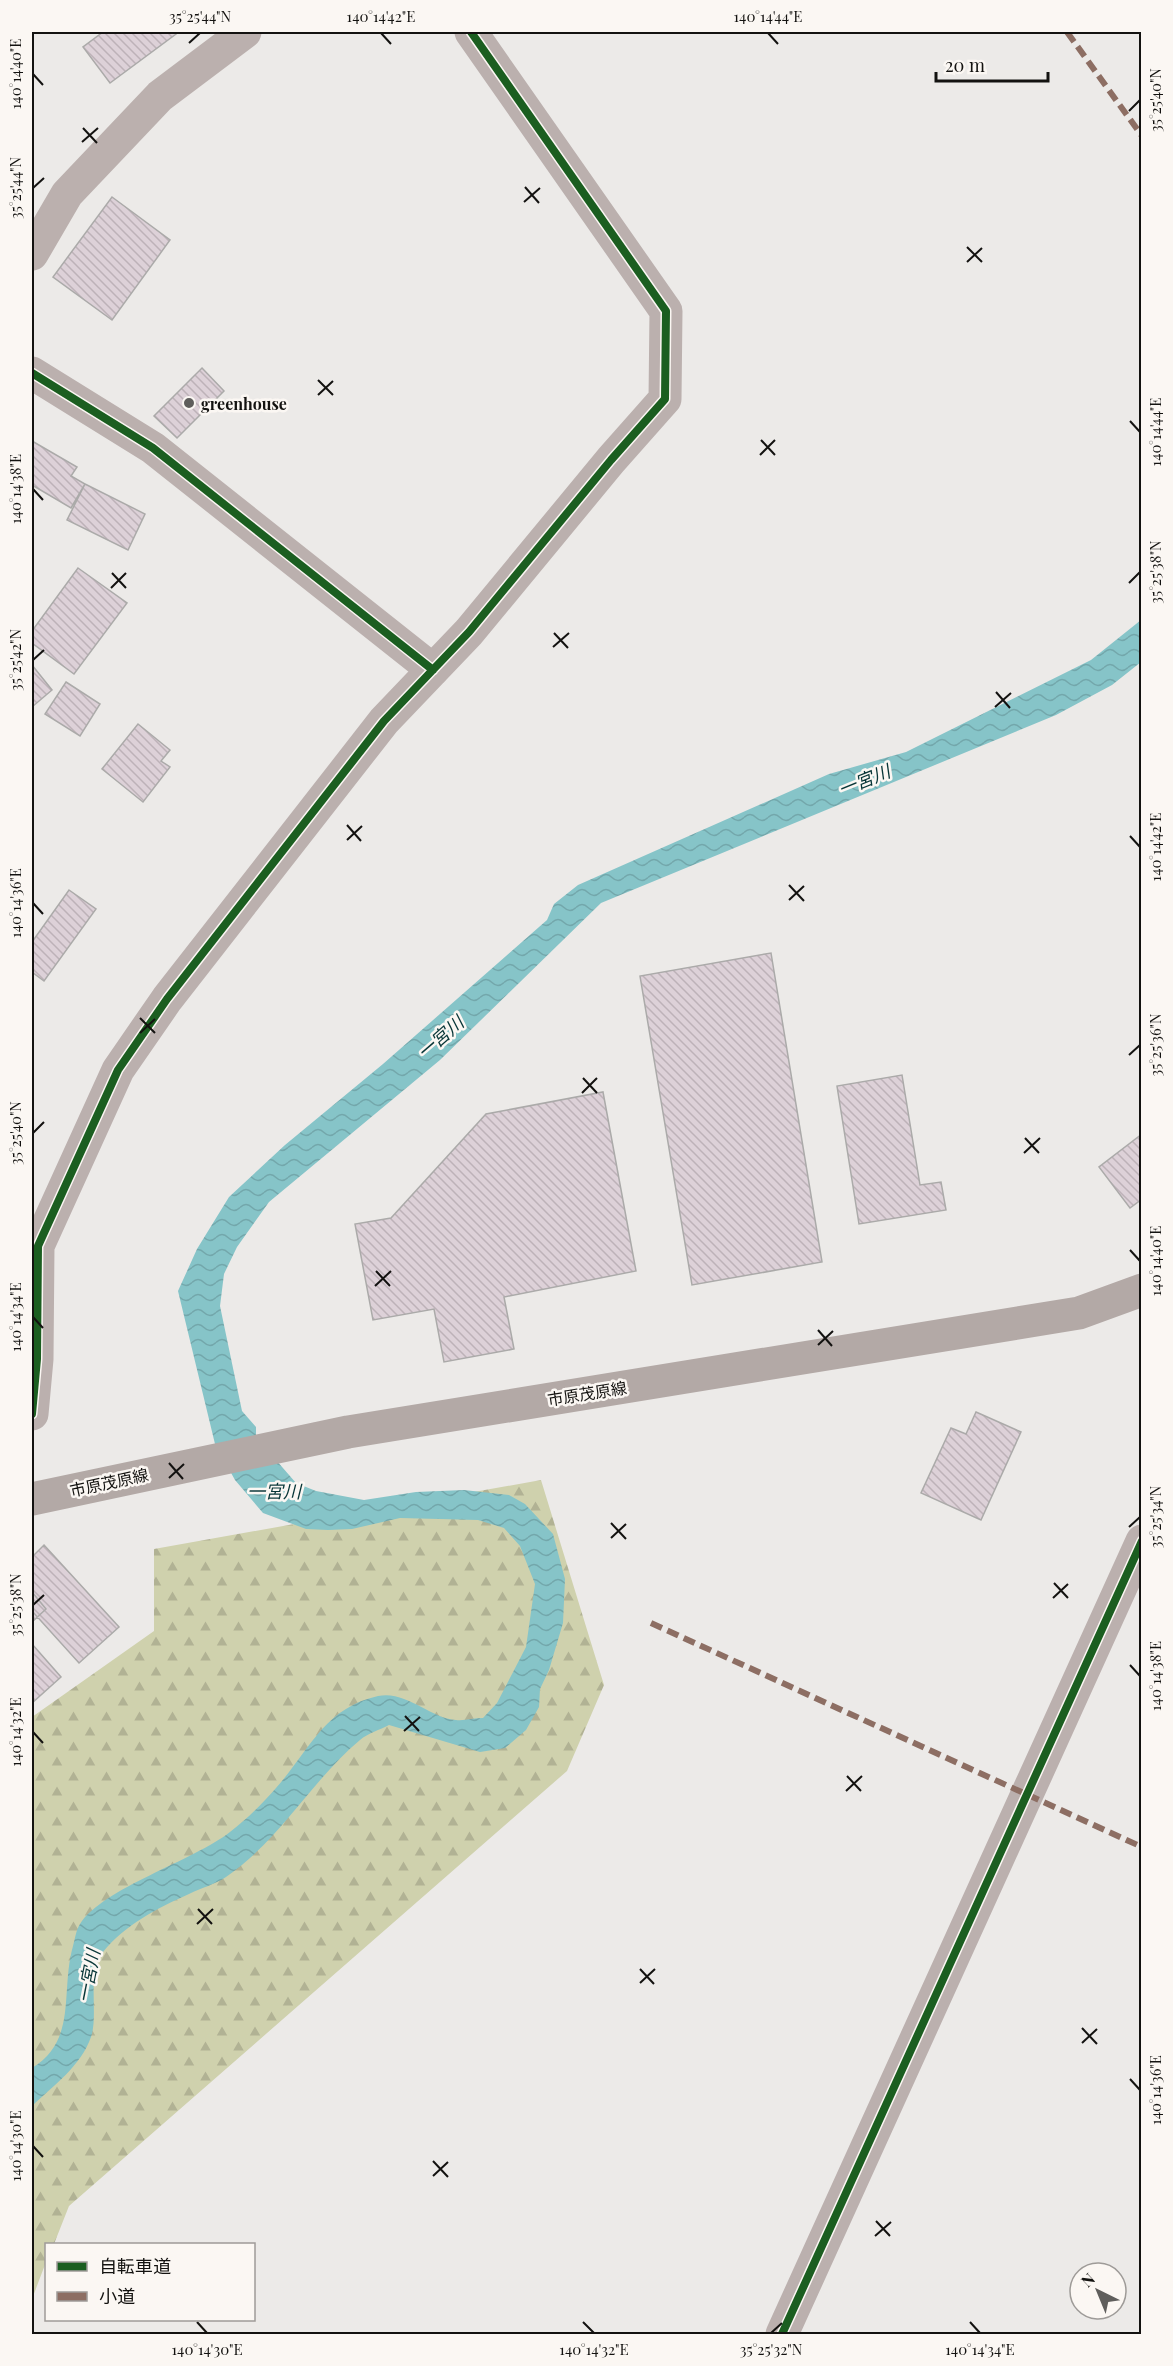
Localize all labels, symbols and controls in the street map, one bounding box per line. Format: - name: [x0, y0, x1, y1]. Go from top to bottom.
- text: 35°25'44"N: [169, 6, 231, 26]
- text: 140°14'42"E: [347, 6, 415, 26]
- text: 140°14'44"E: [734, 6, 802, 26]
- text: 140°14'40"E: [5, 39, 25, 109]
- scale bar: [936, 45, 1048, 83]
- text: 20 m: [945, 53, 985, 77]
- text: 35°25'40"N: [1145, 68, 1165, 132]
- text: 35°25'44"N: [5, 157, 25, 219]
- place label: greenhouse: [201, 393, 287, 414]
- marker: greenhouse: [182, 396, 196, 410]
- text: 140°14'44"E: [1145, 398, 1165, 466]
- text: 140°14'38"E: [5, 454, 25, 524]
- text: 35°25'38"N: [1145, 540, 1165, 604]
- text: 35°25'42"N: [5, 629, 25, 691]
- water label: 一宮川: [834, 758, 895, 801]
- text: 140°14'42"E: [1145, 813, 1165, 881]
- text: 140°14'36"E: [5, 868, 25, 938]
- water label: 一宮川: [412, 1009, 470, 1064]
- text: 35°25'36"N: [1145, 1013, 1165, 1077]
- text: 35°25'40"N: [5, 1101, 25, 1165]
- text: 140°14'40"E: [1145, 1226, 1165, 1296]
- text: 140°14'34"E: [5, 1282, 25, 1352]
- street label: 市原茂原線: [546, 1376, 628, 1410]
- street label: 市原茂原線: [68, 1463, 150, 1501]
- water label: 一宮川: [247, 1479, 303, 1503]
- text: 35°25'34"N: [1145, 1485, 1165, 1548]
- text: 35°25'38"N: [5, 1573, 25, 1637]
- text: 140°14'38"E: [1145, 1641, 1165, 1711]
- text: 140°14'32"E: [5, 1697, 25, 1767]
- water label: 一宮川: [71, 1945, 105, 2005]
- text: 140°14'36"E: [1145, 2055, 1165, 2125]
- text: 140°14'30"E: [5, 2110, 25, 2182]
- legend: [45, 2243, 255, 2321]
- text: 自転車道: [99, 2254, 171, 2278]
- north arrow: [1068, 2261, 1128, 2321]
- text: N: [1076, 2268, 1099, 2291]
- text: 小道: [99, 2284, 135, 2308]
- text: 140°14'30"E: [171, 2339, 243, 2359]
- text: 140°14'32"E: [559, 2339, 629, 2359]
- text: 35°25'32"N: [740, 2339, 803, 2359]
- text: 140°14'34"E: [945, 2339, 1015, 2359]

